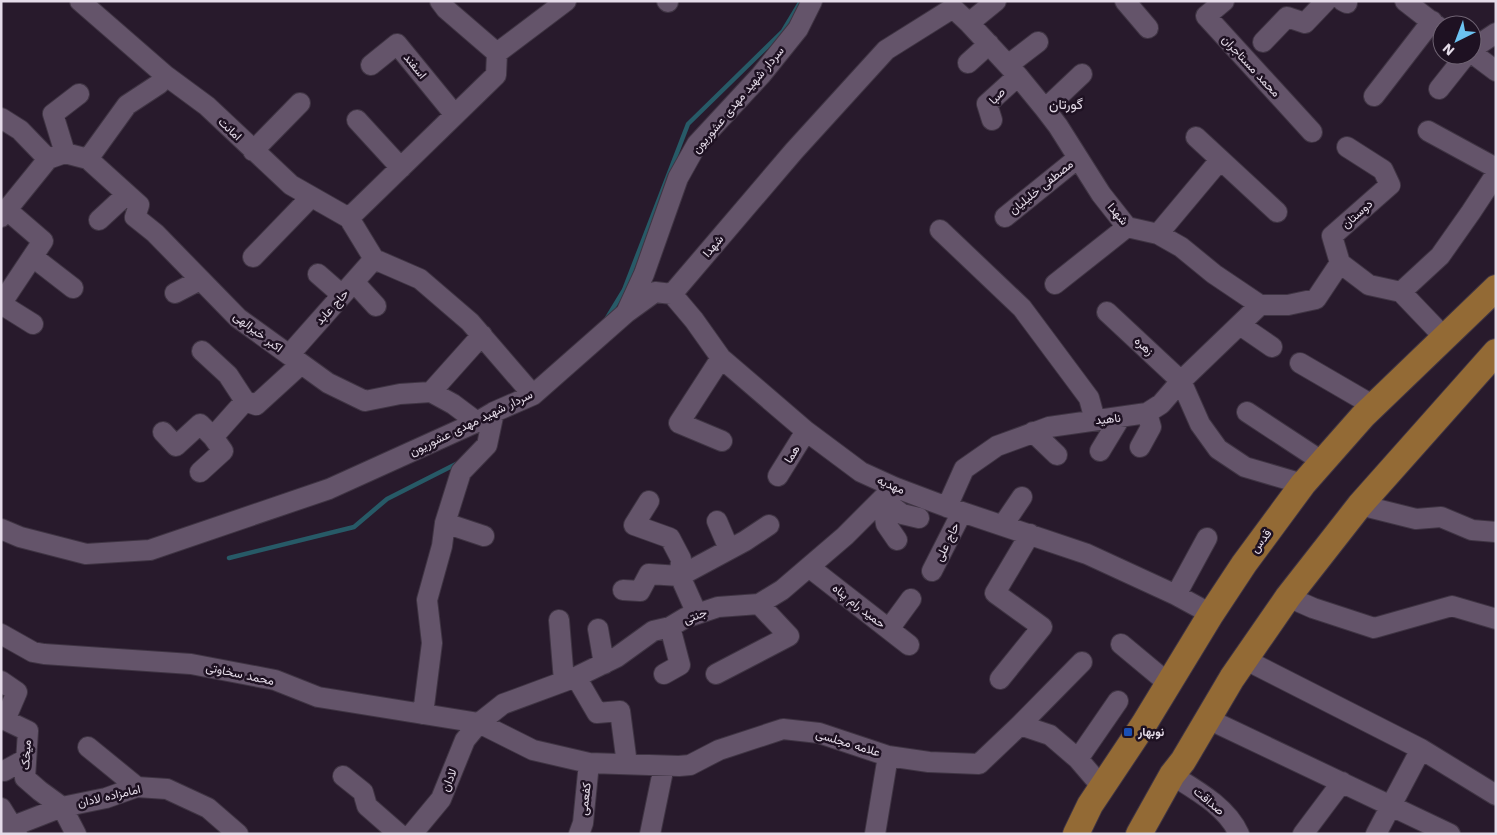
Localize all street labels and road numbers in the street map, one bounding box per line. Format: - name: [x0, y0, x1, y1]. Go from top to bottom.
- street label: محمد مستاجران: [1218, 32, 1283, 100]
- street label: سردار شهید مهدی عشوریون: [689, 44, 788, 157]
- street label: اسفند: [401, 50, 429, 82]
- street label: صبا: [986, 85, 1008, 107]
- street label: امانت: [215, 115, 245, 143]
- street label: مصطفی خلیلیان: [1006, 157, 1076, 218]
- street label: دوستان: [1339, 197, 1376, 232]
- street label: شهدا: [1104, 200, 1131, 229]
- street label: شهدا: [700, 232, 727, 261]
- street label: حاج عابد: [313, 286, 353, 329]
- street label: اکبر خیرالهی: [230, 309, 285, 356]
- street label: زهره: [1131, 334, 1156, 359]
- street label: سردار شهید مهدی عشوریون: [407, 387, 535, 460]
- street label: ناهید: [1095, 411, 1121, 427]
- street label: هما: [781, 443, 803, 465]
- street label: مهدیه: [875, 473, 907, 498]
- street label: حاج علی: [932, 520, 964, 564]
- street label: قدس: [1248, 526, 1275, 556]
- street label: حمید رام پناه: [829, 581, 888, 632]
- street label: جنتی: [681, 605, 709, 628]
- street label: محمد سخاوتی: [204, 660, 275, 689]
- street label: علامه مجلسی: [814, 727, 882, 760]
- street label: میخک: [18, 739, 34, 771]
- street label: لادان: [438, 766, 460, 794]
- street label: امامزاده لادان: [76, 782, 142, 811]
- street label: کفعمی: [576, 782, 595, 816]
- street label: صداقت: [1191, 784, 1227, 818]

